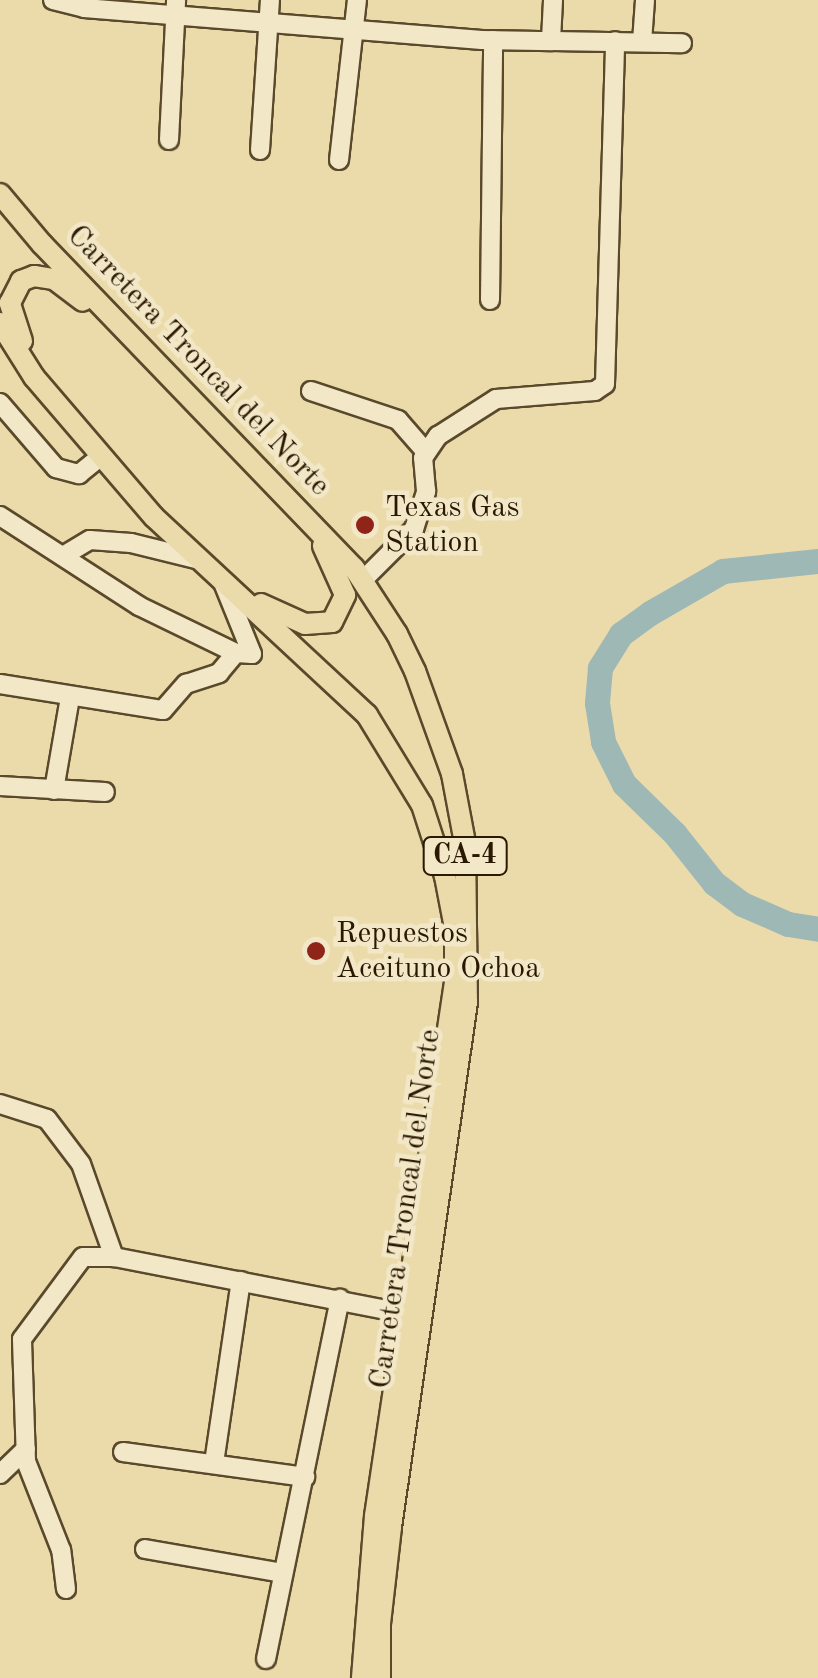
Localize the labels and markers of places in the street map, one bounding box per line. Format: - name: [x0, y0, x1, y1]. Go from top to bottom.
- place label: Texas Gas Station: [385, 490, 519, 560]
- marker: Texas Gas Station: [354, 514, 376, 536]
- place label: Repuestos Aceituno Ochoa: [336, 916, 540, 986]
- marker: Repuestos Aceituno Ochoa: [305, 940, 327, 962]

